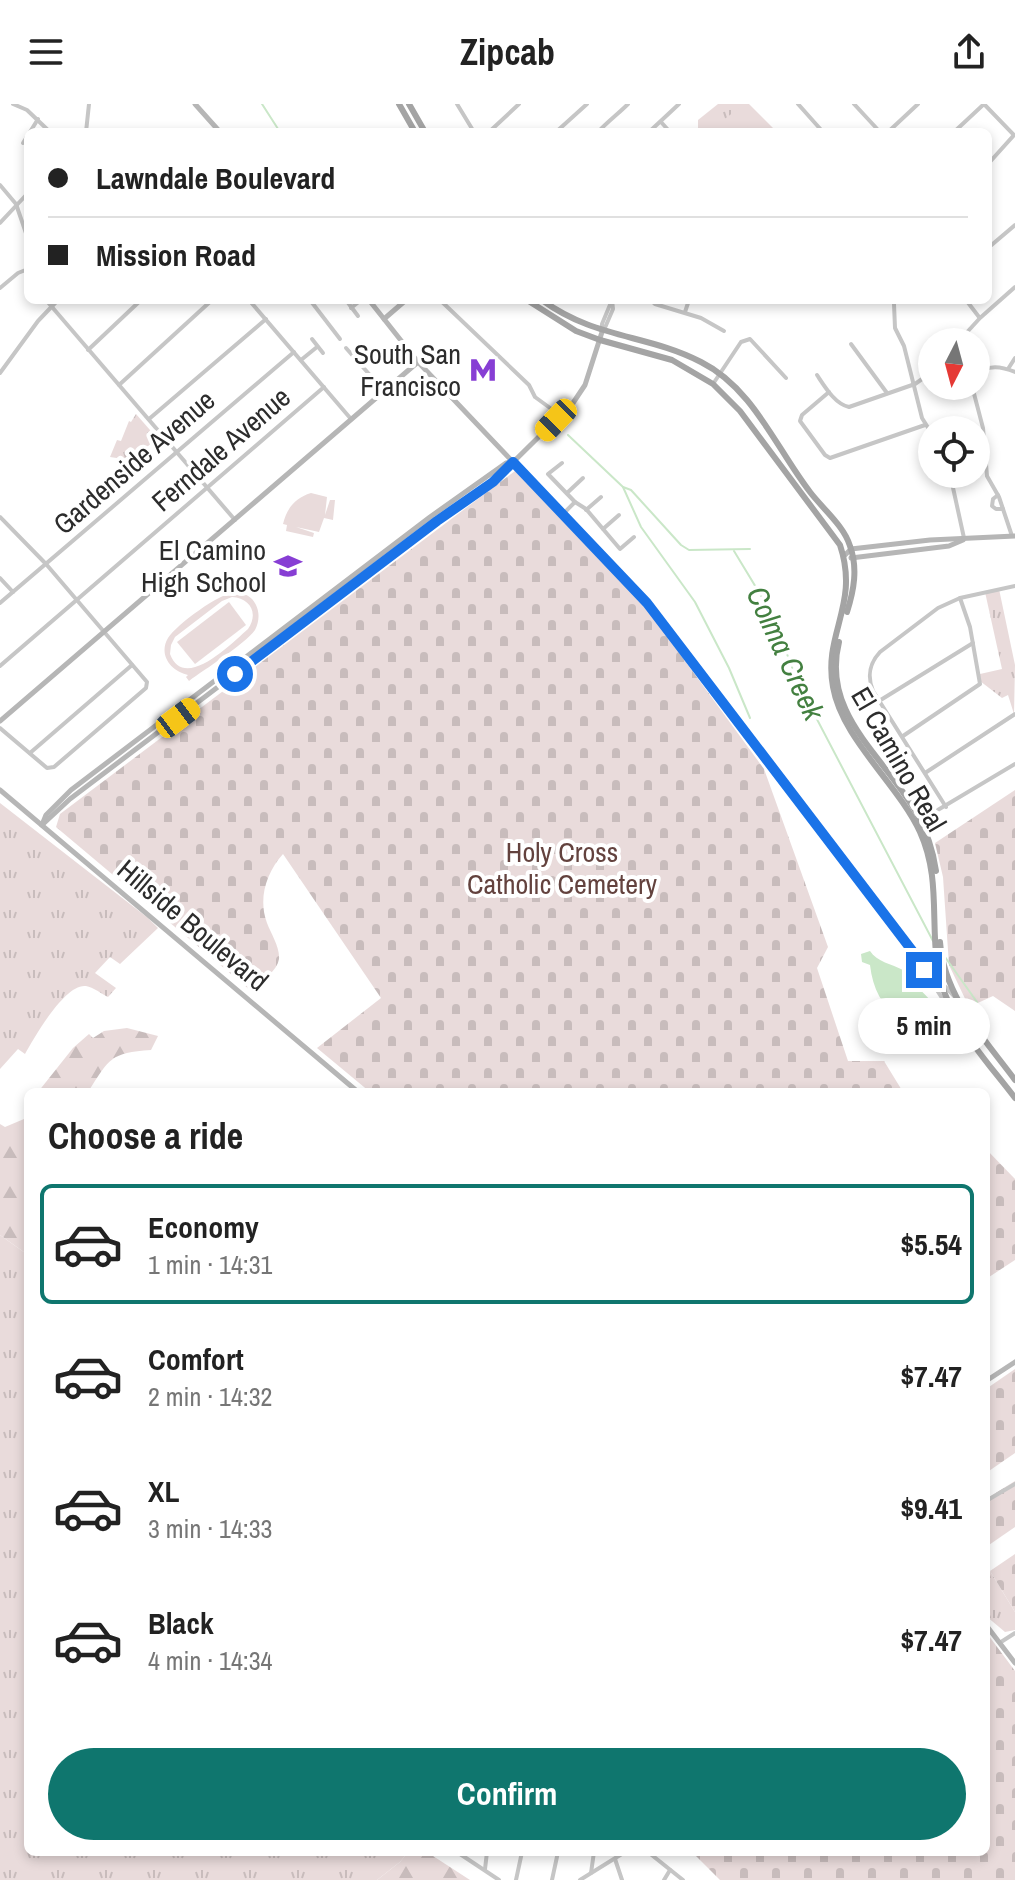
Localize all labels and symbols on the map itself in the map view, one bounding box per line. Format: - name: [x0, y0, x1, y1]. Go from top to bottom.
- north arrow: [918, 328, 990, 400]
- place label: South San Francisco: [354, 335, 461, 405]
- metro station icon: South San Francisco: [468, 355, 498, 385]
- street label: Ferndale Avenue: [144, 378, 298, 520]
- street label: Gardenside Avenue: [45, 381, 223, 543]
- car: [531, 394, 581, 446]
- place label: El Camino High School: [141, 531, 266, 601]
- school or university icon: El Camino High School: [273, 551, 303, 581]
- water label: Colma Creek: [738, 580, 835, 728]
- route start: [217, 656, 253, 692]
- street label: El Camino Real: [842, 680, 956, 838]
- car: [152, 694, 204, 742]
- park label: Holy Cross Catholic Cemetery: [467, 833, 658, 903]
- street label: Hillside Boulevard: [109, 851, 277, 999]
- route end: [906, 952, 942, 988]
- callout: 5 min: [858, 998, 990, 1054]

